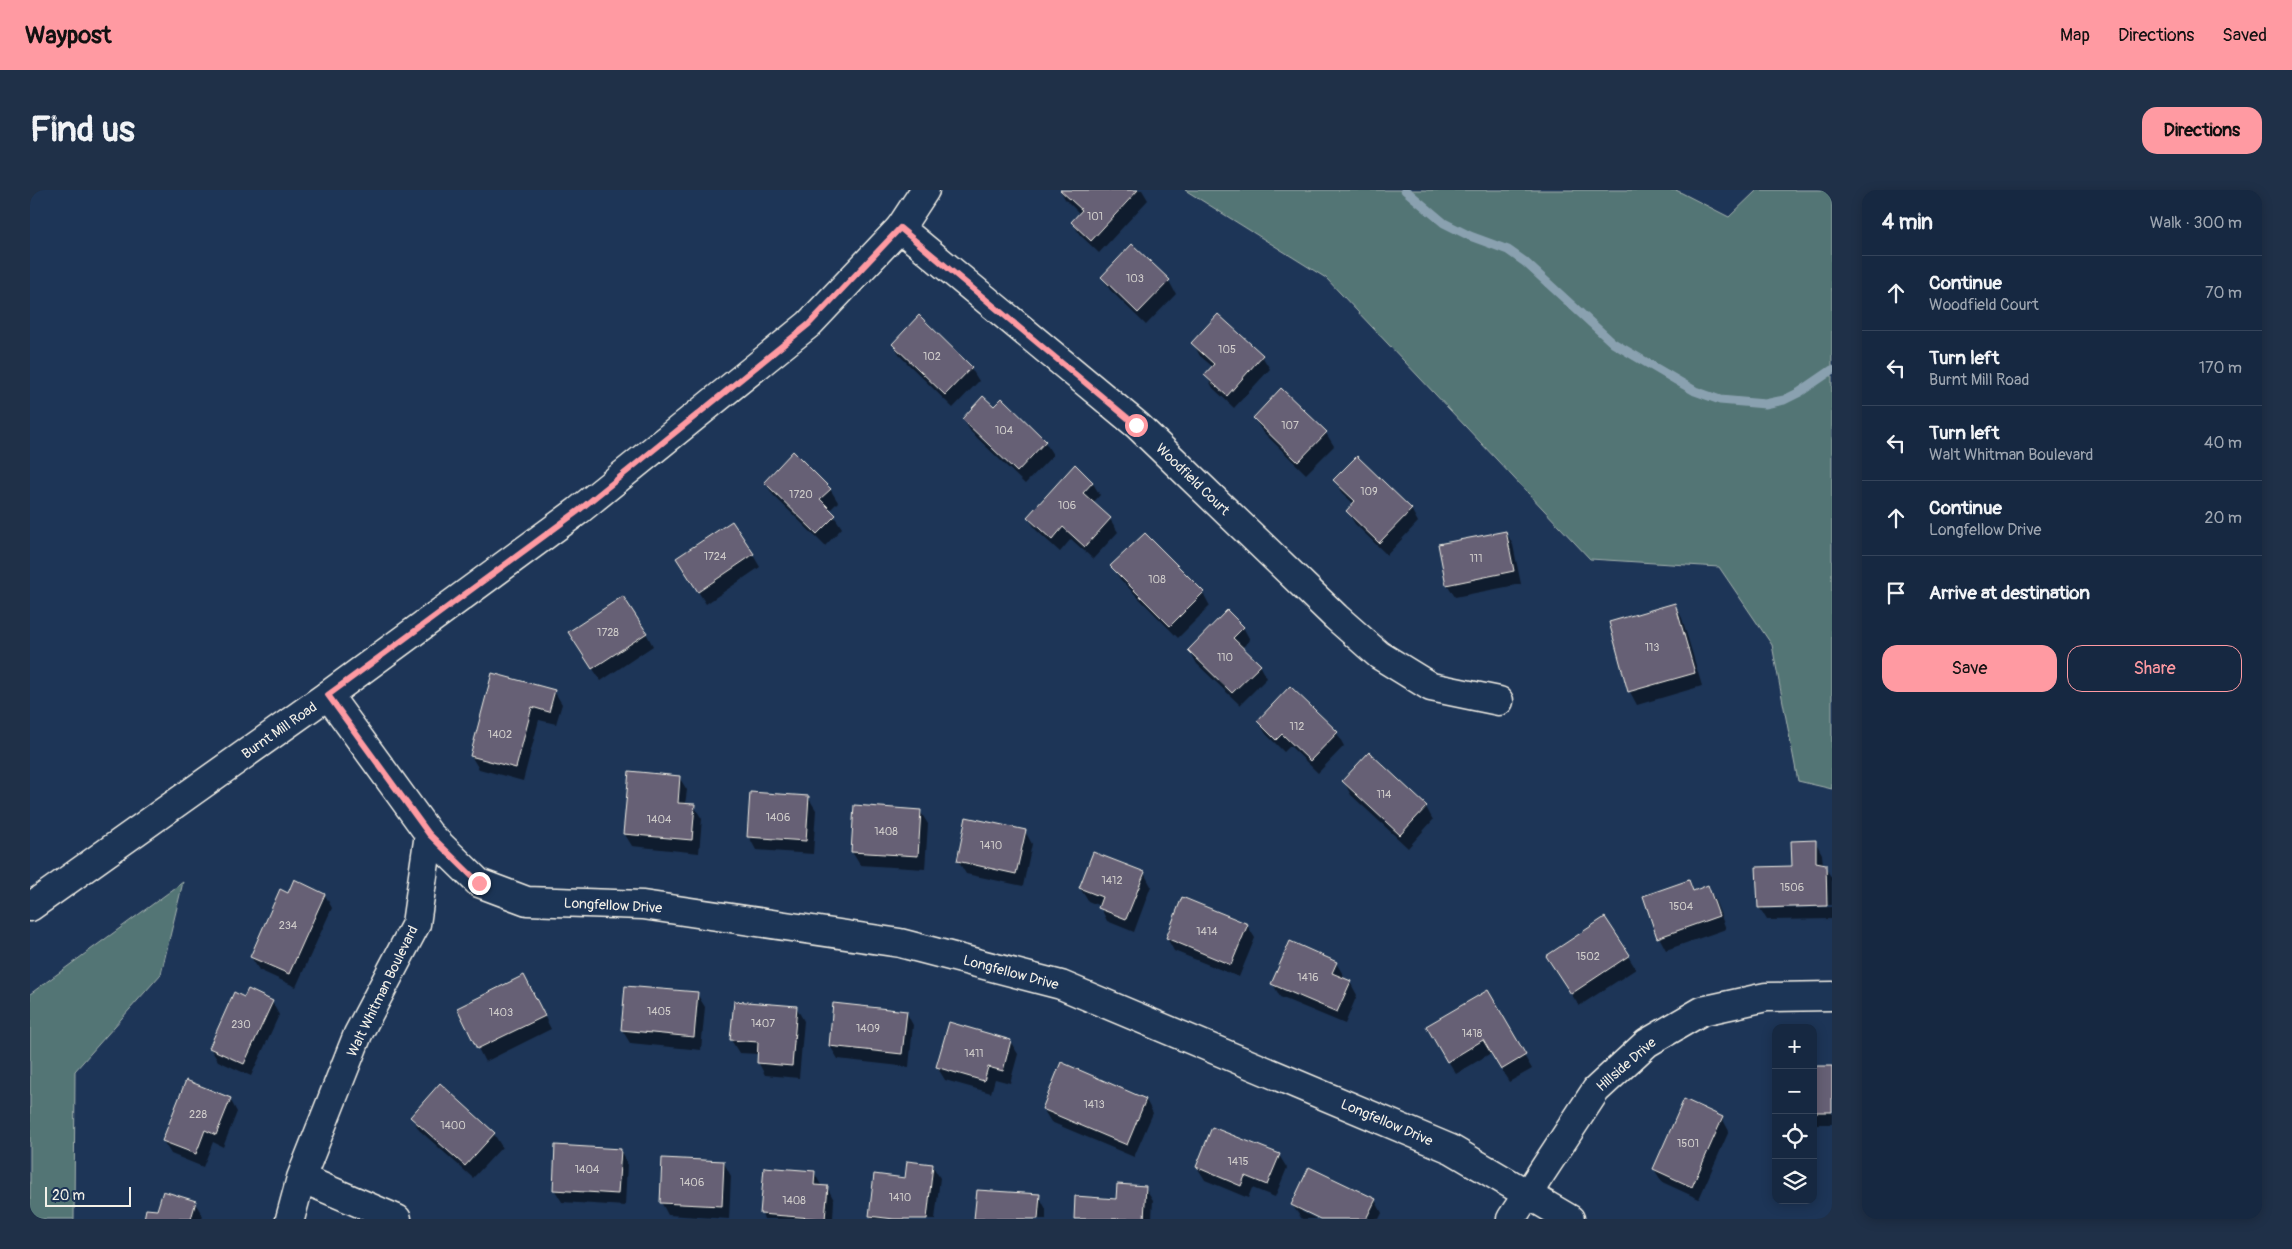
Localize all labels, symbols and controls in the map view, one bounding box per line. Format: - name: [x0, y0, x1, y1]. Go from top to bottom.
- text: Waypost: [25, 21, 112, 50]
- text: Map: [2060, 24, 2090, 47]
- text: Directions: [2118, 24, 2194, 47]
- text: Saved: [2222, 24, 2267, 47]
- button: Directions: [2142, 107, 2262, 154]
- text: Find us: [30, 108, 135, 152]
- text: 4 min: [1882, 209, 1933, 236]
- house number: 101: [1087, 210, 1103, 223]
- text: Walk · 300 m: [2150, 213, 2242, 233]
- text: Continue: [1929, 271, 2002, 295]
- house number: 103: [1126, 272, 1144, 285]
- icon: ahead: [1882, 279, 1910, 307]
- text: 70 m: [2205, 283, 2242, 303]
- text: Woodfield Court: [1929, 295, 2039, 315]
- house number: 105: [1218, 343, 1236, 356]
- text: Turn left: [1929, 346, 1999, 370]
- house number: 102: [923, 350, 941, 363]
- icon: left: [1882, 354, 1910, 382]
- text: 170 m: [2199, 358, 2242, 378]
- text: Burnt Mill Road: [1929, 370, 2029, 390]
- route start: [1125, 414, 1148, 437]
- house number: 107: [1281, 419, 1299, 432]
- text: Turn left: [1929, 421, 1999, 445]
- house number: 104: [995, 424, 1014, 437]
- icon: left: [1882, 429, 1910, 457]
- text: 40 m: [2204, 433, 2242, 453]
- street label: Woodfield Court: [1152, 440, 1233, 519]
- text: Walt Whitman Boulevard: [1929, 445, 2093, 465]
- house number: 109: [1360, 485, 1378, 498]
- house number: 1720: [789, 488, 813, 501]
- text: Continue: [1929, 496, 2002, 520]
- house number: 106: [1058, 499, 1076, 512]
- icon: ahead: [1882, 504, 1910, 532]
- text: 20 m: [2204, 508, 2242, 528]
- text: Longfellow Drive: [1929, 520, 2041, 540]
- house number: 1724: [704, 550, 727, 563]
- house number: 111: [1470, 552, 1482, 565]
- house number: 108: [1148, 573, 1166, 586]
- icon: arrive: [1882, 579, 1910, 607]
- text: Arrive at destination: [1929, 581, 2090, 605]
- house number: 1728: [597, 626, 619, 639]
- house number: 113: [1645, 641, 1659, 654]
- button: Save: [1882, 645, 2057, 692]
- button: Share: [2067, 645, 2242, 692]
- house number: 110: [1217, 651, 1233, 664]
- street label: Burnt Mill Road: [238, 698, 320, 763]
- house number: 112: [1290, 720, 1304, 733]
- house number: 1402: [488, 728, 512, 741]
- house number: 114: [1377, 788, 1392, 801]
- house number: 1406: [766, 811, 790, 824]
- house number: 1404: [647, 813, 672, 826]
- house number: 1408: [874, 825, 898, 838]
- house number: 1410: [980, 839, 1002, 852]
- route end: [468, 872, 491, 895]
- house number: 1412: [1101, 874, 1123, 887]
- house number: 1506: [1780, 881, 1804, 894]
- street label: Longfellow Drive: [563, 894, 663, 917]
- house number: 1504: [1669, 900, 1694, 913]
- house number: 234: [279, 919, 298, 932]
- street label: Walt Whitman Boulevard: [343, 923, 422, 1060]
- house number: 1414: [1196, 925, 1218, 938]
- house number: 1502: [1576, 950, 1600, 963]
- street label: Longfellow Drive: [961, 952, 1061, 993]
- house number: 1416: [1297, 971, 1319, 984]
- house number: 1405: [647, 1005, 671, 1018]
- house number: 1403: [489, 1006, 513, 1019]
- house number: 1407: [751, 1017, 775, 1030]
- house number: 230: [231, 1018, 251, 1031]
- house number: 1409: [856, 1022, 880, 1035]
- map controls: [1772, 1024, 1817, 1204]
- button: +: [1772, 1024, 1817, 1069]
- house number: 1418: [1462, 1027, 1483, 1040]
- street label: Hillside Drive: [1593, 1034, 1660, 1095]
- house number: 1411: [964, 1047, 984, 1060]
- button: −: [1772, 1069, 1817, 1114]
- street label: Longfellow Drive: [1338, 1095, 1436, 1150]
- house number: 1413: [1083, 1098, 1105, 1111]
- house number: 228: [189, 1108, 207, 1121]
- button: locate: [1772, 1114, 1817, 1159]
- house number: 1400: [440, 1119, 466, 1132]
- house number: 1501: [1677, 1137, 1699, 1150]
- house number: 1415: [1228, 1155, 1249, 1168]
- button: layers: [1772, 1159, 1817, 1204]
- house number: 1404: [575, 1163, 600, 1176]
- house number: 1406: [680, 1176, 704, 1189]
- scale bar: [45, 1184, 131, 1207]
- text: 20 m: [52, 1187, 85, 1204]
- house number: 1410: [889, 1191, 911, 1204]
- house number: 1408: [782, 1194, 806, 1207]

